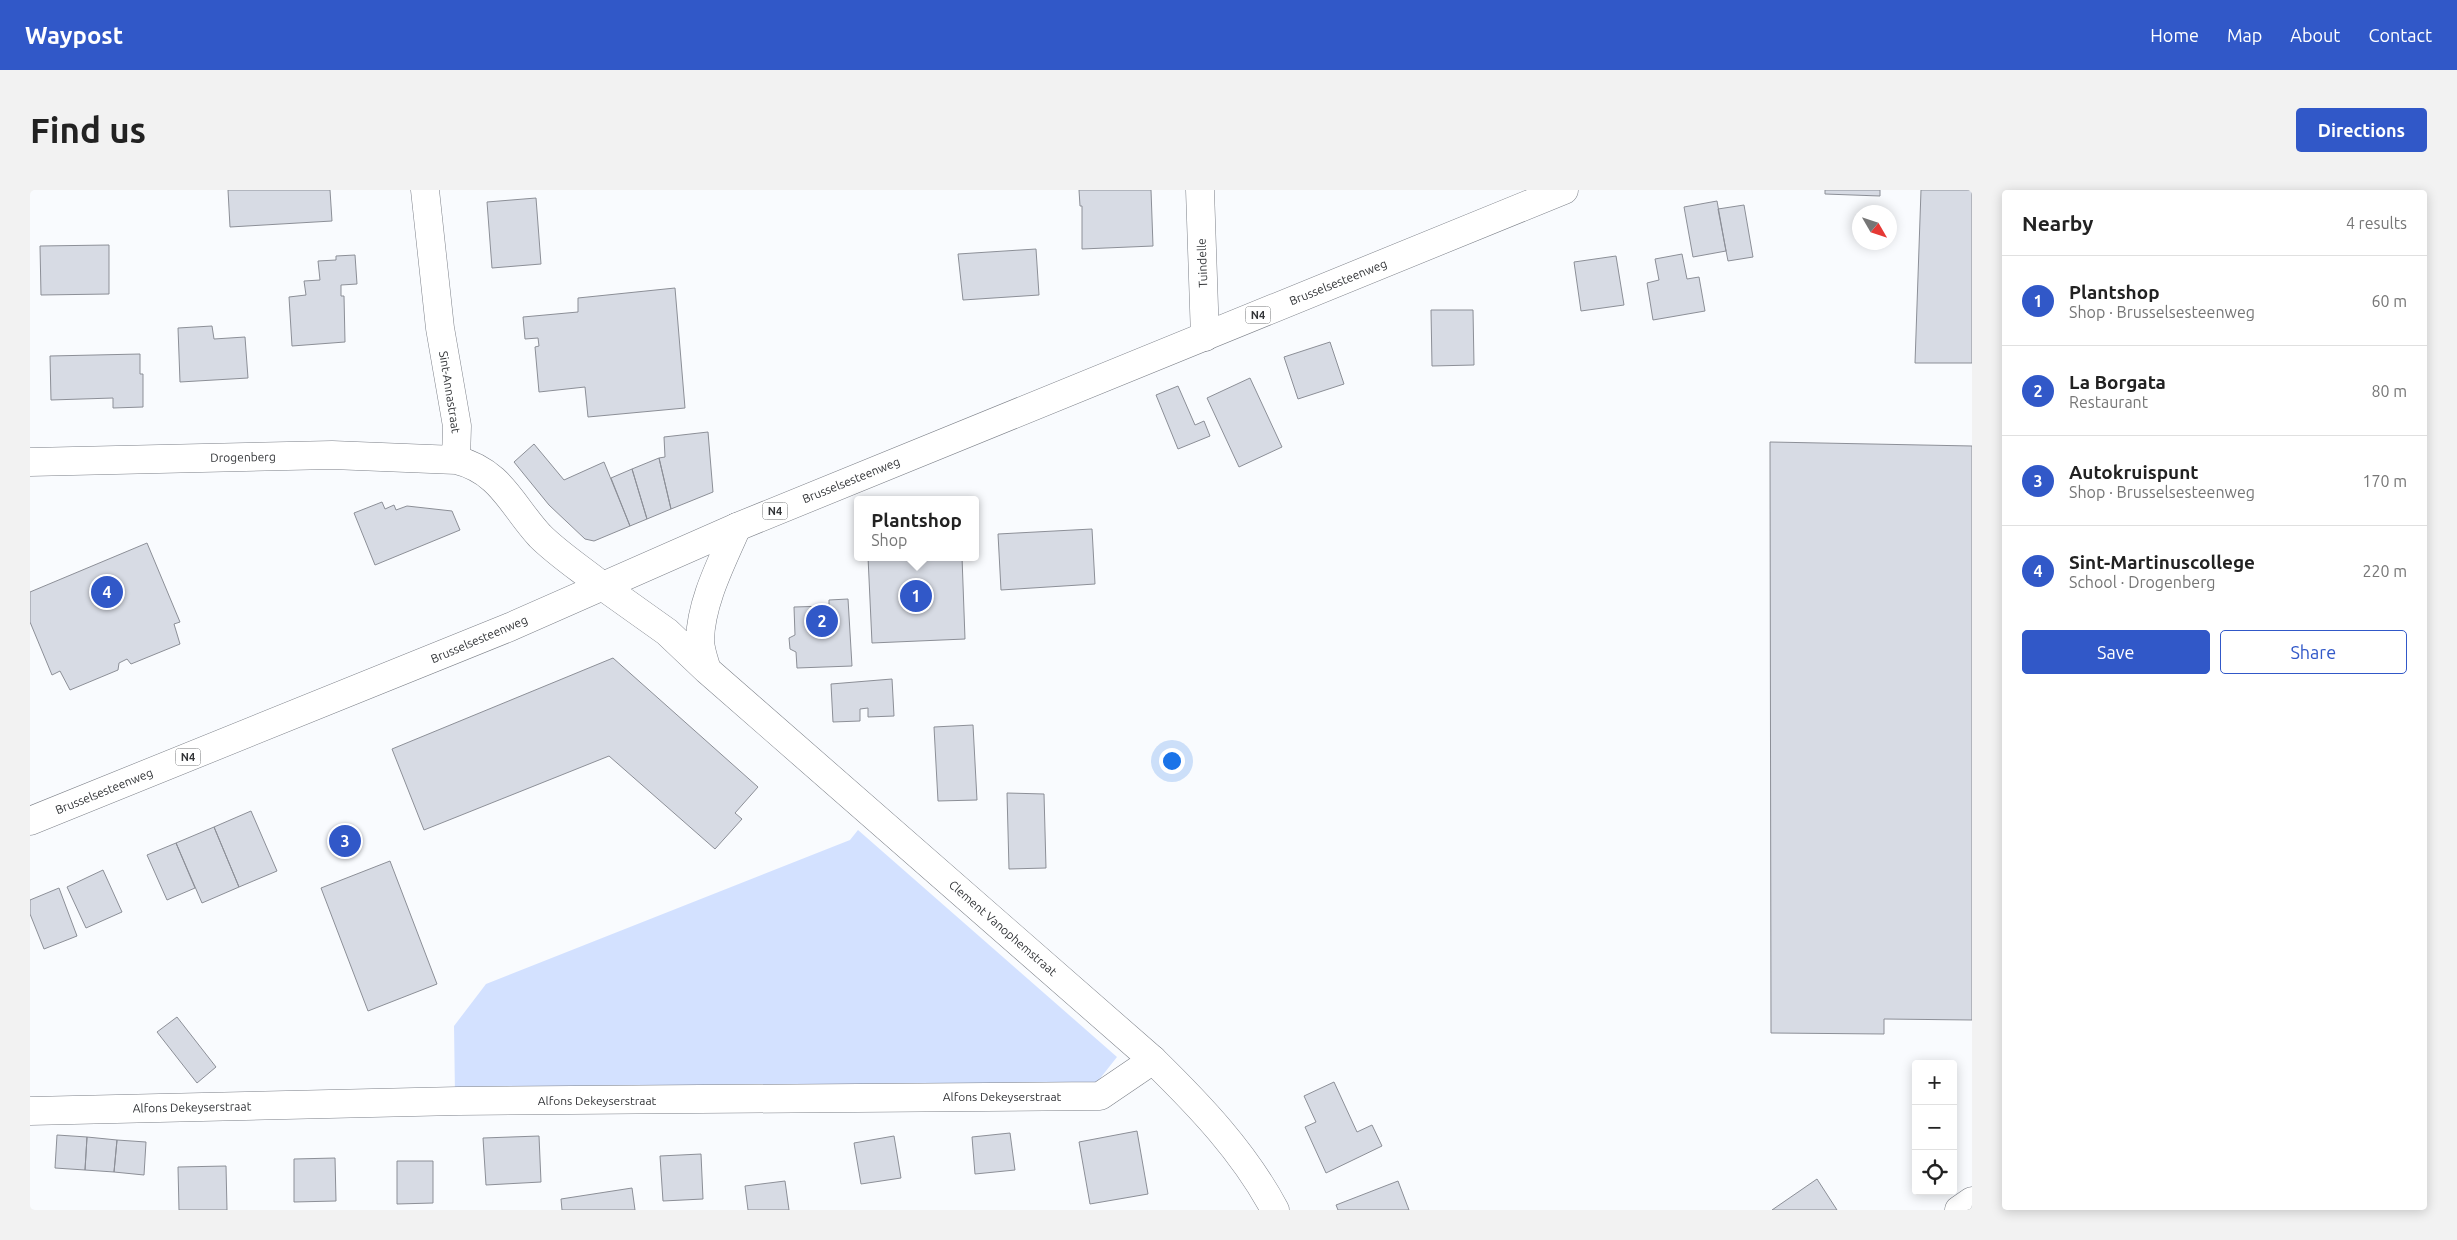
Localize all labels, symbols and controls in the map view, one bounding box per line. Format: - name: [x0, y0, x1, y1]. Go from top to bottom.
- text: Waypost: [25, 22, 123, 49]
- text: Home: [2150, 25, 2199, 45]
- text: Map: [2227, 25, 2262, 45]
- text: About: [2290, 25, 2340, 45]
- text: Contact: [2368, 25, 2432, 45]
- button: Directions: [2296, 108, 2427, 152]
- text: Find us: [30, 110, 146, 150]
- north arrow: [1852, 205, 1897, 250]
- text: Nearby: [2022, 211, 2093, 235]
- text: 4 results: [2346, 214, 2407, 232]
- street label: Tuindelle: [1195, 238, 1209, 288]
- street label: Brusselsesteenweg: [1287, 257, 1389, 307]
- text: Plantshop: [2069, 281, 2160, 303]
- text: 1: [2033, 292, 2043, 310]
- text: 60 m: [2371, 292, 2407, 310]
- text: Shop · Brusselsesteenweg: [2069, 303, 2255, 321]
- road number: N4: [1246, 306, 1270, 324]
- street label: Sint-Annastraat: [437, 350, 463, 434]
- text: La Borgata: [2069, 371, 2166, 393]
- text: 2: [2033, 382, 2043, 400]
- text: 80 m: [2371, 382, 2407, 400]
- text: Restaurant: [2069, 393, 2148, 411]
- street label: Drogenberg: [210, 450, 276, 464]
- street label: Brusselsesteenweg: [800, 455, 902, 505]
- text: Autokruispunt: [2069, 461, 2198, 483]
- text: 3: [2033, 472, 2043, 490]
- text: 170 m: [2362, 472, 2407, 490]
- text: Shop · Brusselsesteenweg: [2069, 483, 2255, 501]
- popup: [854, 496, 979, 561]
- road number: N4: [762, 502, 788, 520]
- text: Plantshop: [871, 509, 962, 531]
- text: Shop: [871, 531, 907, 549]
- text: Sint-Martinuscollege: [2069, 551, 2255, 573]
- text: 4: [2033, 562, 2043, 580]
- text: 220 m: [2362, 562, 2407, 580]
- pin: 4: [91, 573, 123, 611]
- text: School · Drogenberg: [2069, 573, 2215, 591]
- pin: 1: [900, 577, 932, 615]
- pin: 2: [806, 602, 838, 640]
- street label: Brusselsesteenweg: [429, 613, 529, 665]
- button: Save: [2022, 630, 2210, 674]
- button: Share: [2220, 630, 2407, 674]
- road number: N4: [176, 748, 200, 766]
- your location: [1159, 748, 1185, 774]
- street label: Brusselsesteenweg: [53, 766, 155, 816]
- pin: 3: [329, 822, 361, 860]
- street label: Clement Vanophemstraat: [947, 878, 1060, 978]
- map controls: [1912, 1060, 1957, 1195]
- button: +: [1912, 1060, 1957, 1105]
- street label: Alfons Dekeyserstraat: [943, 1090, 1062, 1103]
- street label: Alfons Dekeyserstraat: [538, 1094, 657, 1107]
- street label: Alfons Dekeyserstraat: [133, 1099, 252, 1115]
- button: −: [1912, 1105, 1957, 1150]
- button: locate: [1912, 1150, 1957, 1195]

